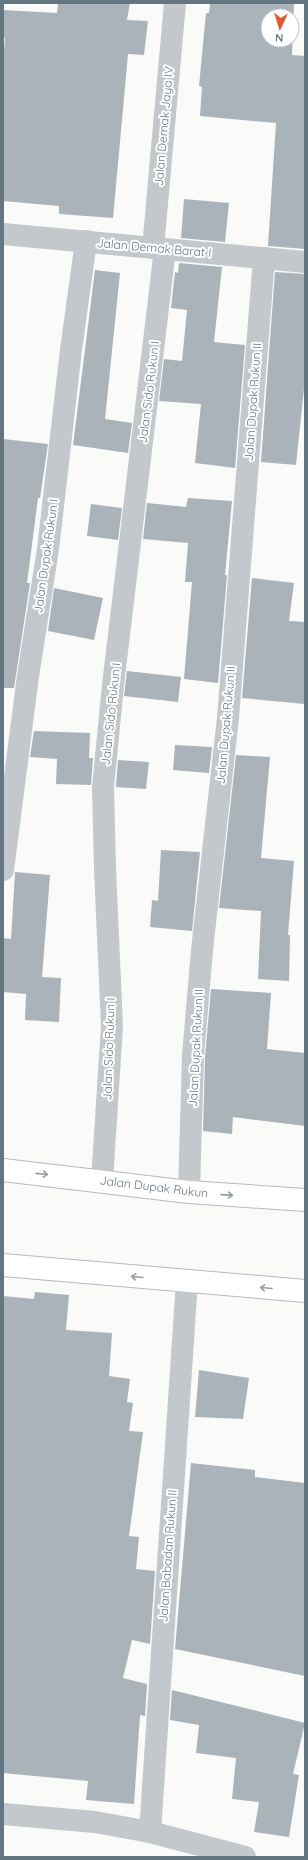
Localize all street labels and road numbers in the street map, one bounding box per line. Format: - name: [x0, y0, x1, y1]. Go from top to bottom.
- street label: Jalan Demak Jaya IV: [151, 65, 176, 187]
- street label: Jalan Demak Barat I: [96, 235, 212, 260]
- street label: Jalan Sido Rukun I: [135, 340, 162, 444]
- street label: Jalan Dupak Rukun II: [241, 342, 264, 461]
- street label: Jalan Dupak Rukun I: [30, 498, 61, 614]
- street label: Jalan Sido Rukun I: [98, 662, 123, 766]
- street label: Jalan Dupak Rukun II: [213, 665, 238, 785]
- street label: Jalan Dupak Rukun II: [185, 989, 206, 1107]
- street label: Jalan Sido Rukun I: [99, 997, 118, 1101]
- street label: Jalan Dupak Rukun: [99, 1172, 209, 1201]
- street label: Jalan Babadan Rukun II: [155, 1489, 180, 1623]

